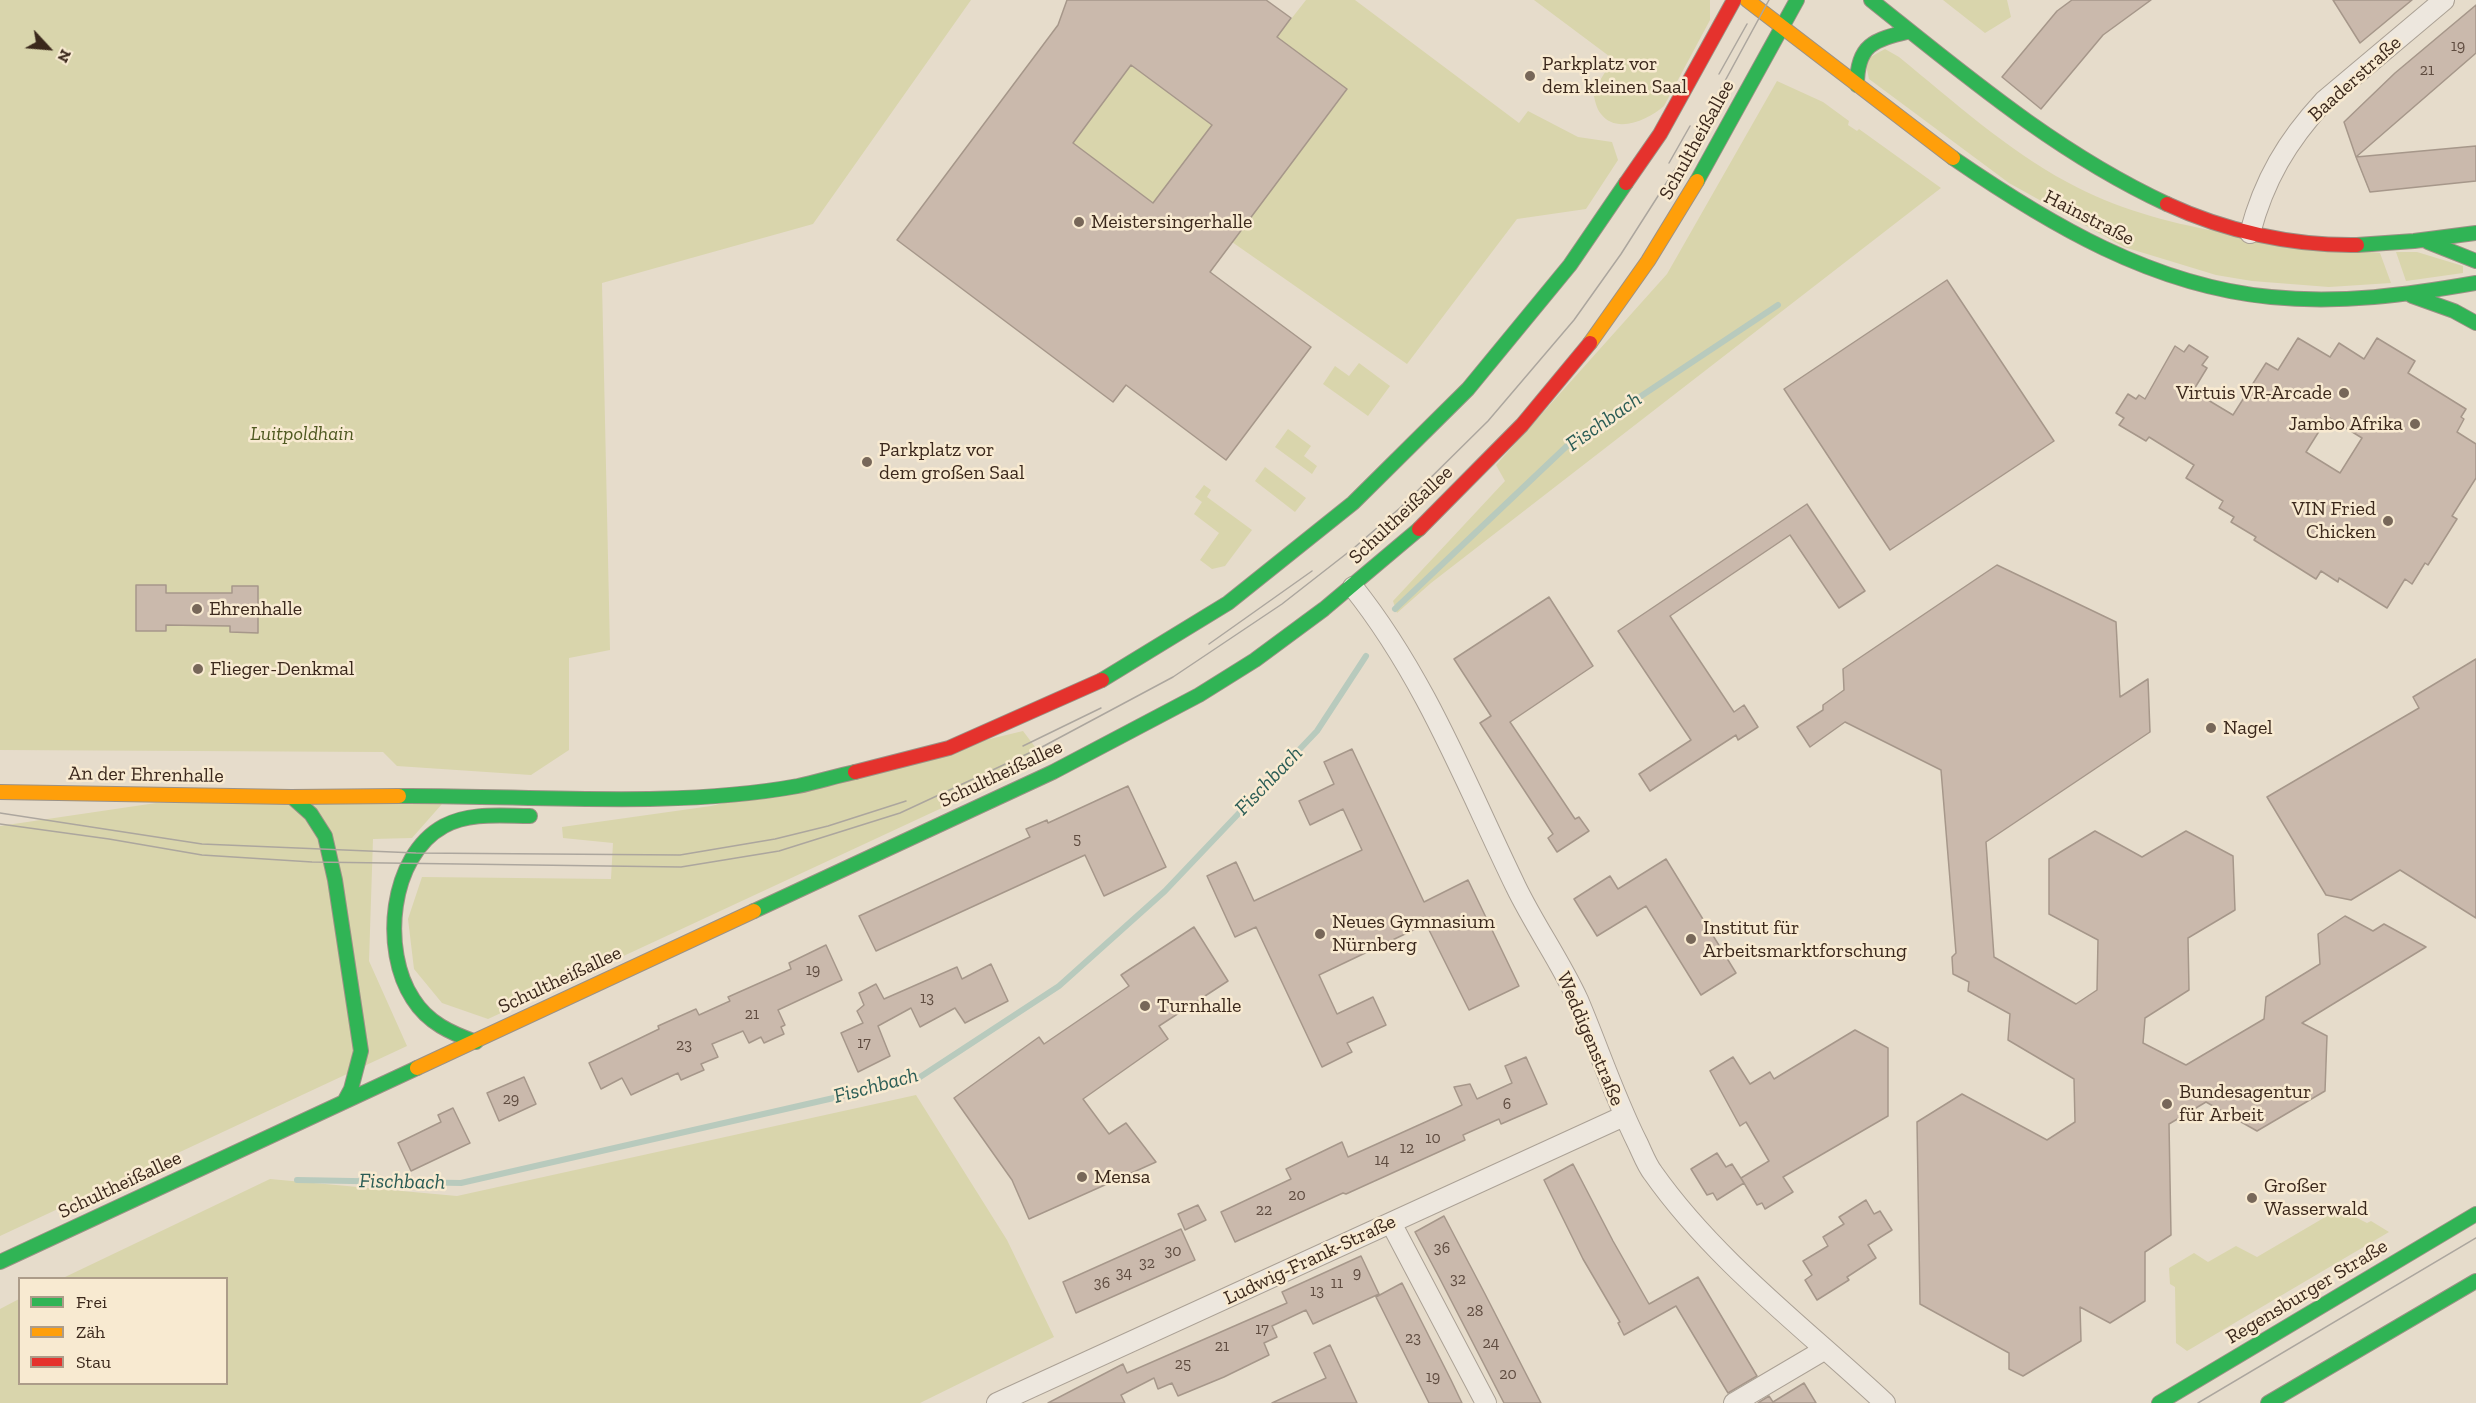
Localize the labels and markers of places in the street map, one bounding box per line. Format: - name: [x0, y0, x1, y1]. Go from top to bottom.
- place label: Parkplatz vor dem kleinen Saal: [1542, 52, 1687, 99]
- marker: Parkplatz vor dem kleinen Saal: [1523, 69, 1537, 83]
- place label: Meistersingerhalle: [1091, 210, 1253, 234]
- marker: Meistersingerhalle: [1072, 215, 1086, 229]
- place label: Virtuis VR-Arcade: [2176, 381, 2332, 405]
- marker: Virtuis VR-Arcade: [2337, 386, 2351, 400]
- place label: Jambo Afrika: [2289, 412, 2403, 436]
- marker: Jambo Afrika: [2408, 417, 2422, 431]
- place label: Parkplatz vor dem großen Saal: [879, 438, 1025, 485]
- marker: Parkplatz vor dem großen Saal: [860, 455, 874, 469]
- place label: VIN Fried Chicken: [2292, 497, 2376, 544]
- marker: VIN Fried Chicken: [2381, 514, 2395, 528]
- place label: Ehrenhalle: [209, 597, 302, 621]
- marker: Ehrenhalle: [190, 602, 204, 616]
- place label: Flieger-Denkmal: [210, 657, 354, 681]
- marker: Flieger-Denkmal: [191, 662, 205, 676]
- place label: Nagel: [2223, 716, 2273, 740]
- marker: Nagel: [2204, 721, 2218, 735]
- place label: Neues Gymnasium Nürnberg: [1332, 910, 1495, 957]
- place label: Institut für Arbeitsmarktforschung: [1703, 916, 1907, 963]
- marker: Neues Gymnasium Nürnberg: [1313, 927, 1327, 941]
- marker: Institut für Arbeitsmarktforschung: [1684, 932, 1698, 946]
- place label: Turnhalle: [1157, 994, 1241, 1018]
- marker: Turnhalle: [1138, 999, 1152, 1013]
- place label: Bundesagentur für Arbeit: [2179, 1080, 2311, 1127]
- marker: Bundesagentur für Arbeit: [2160, 1097, 2174, 1111]
- place label: Mensa: [1094, 1165, 1150, 1189]
- marker: Mensa: [1075, 1170, 1089, 1184]
- place label: Großer Wasserwald: [2264, 1174, 2368, 1221]
- marker: Großer Wasserwald: [2245, 1191, 2259, 1205]

